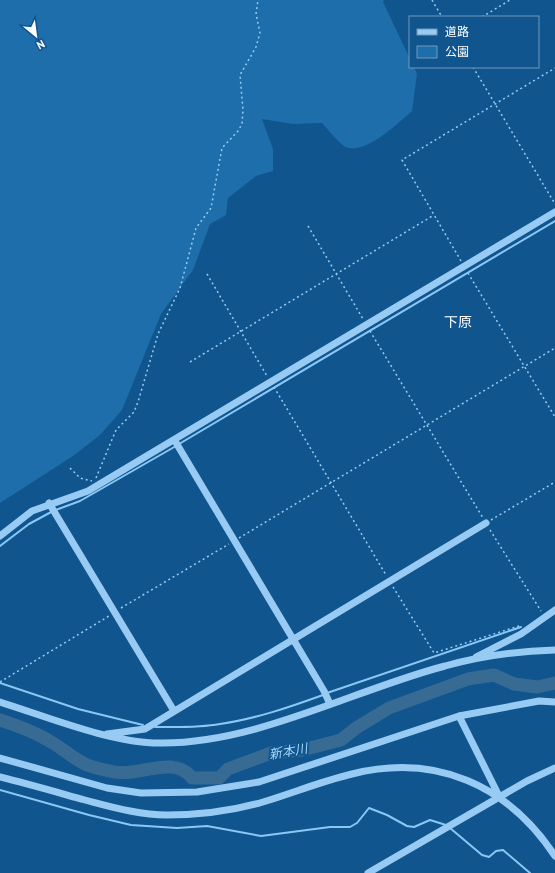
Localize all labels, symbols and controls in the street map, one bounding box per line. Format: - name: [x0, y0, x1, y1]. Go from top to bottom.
- north arrow: [16, 16, 56, 56]
- legend: [409, 16, 539, 68]
- text: 道路: [445, 24, 469, 39]
- text: N: [34, 37, 47, 53]
- text: 公園: [445, 44, 469, 59]
- district label: 下原: [444, 313, 472, 331]
- water label: 新本川: [267, 739, 311, 763]

